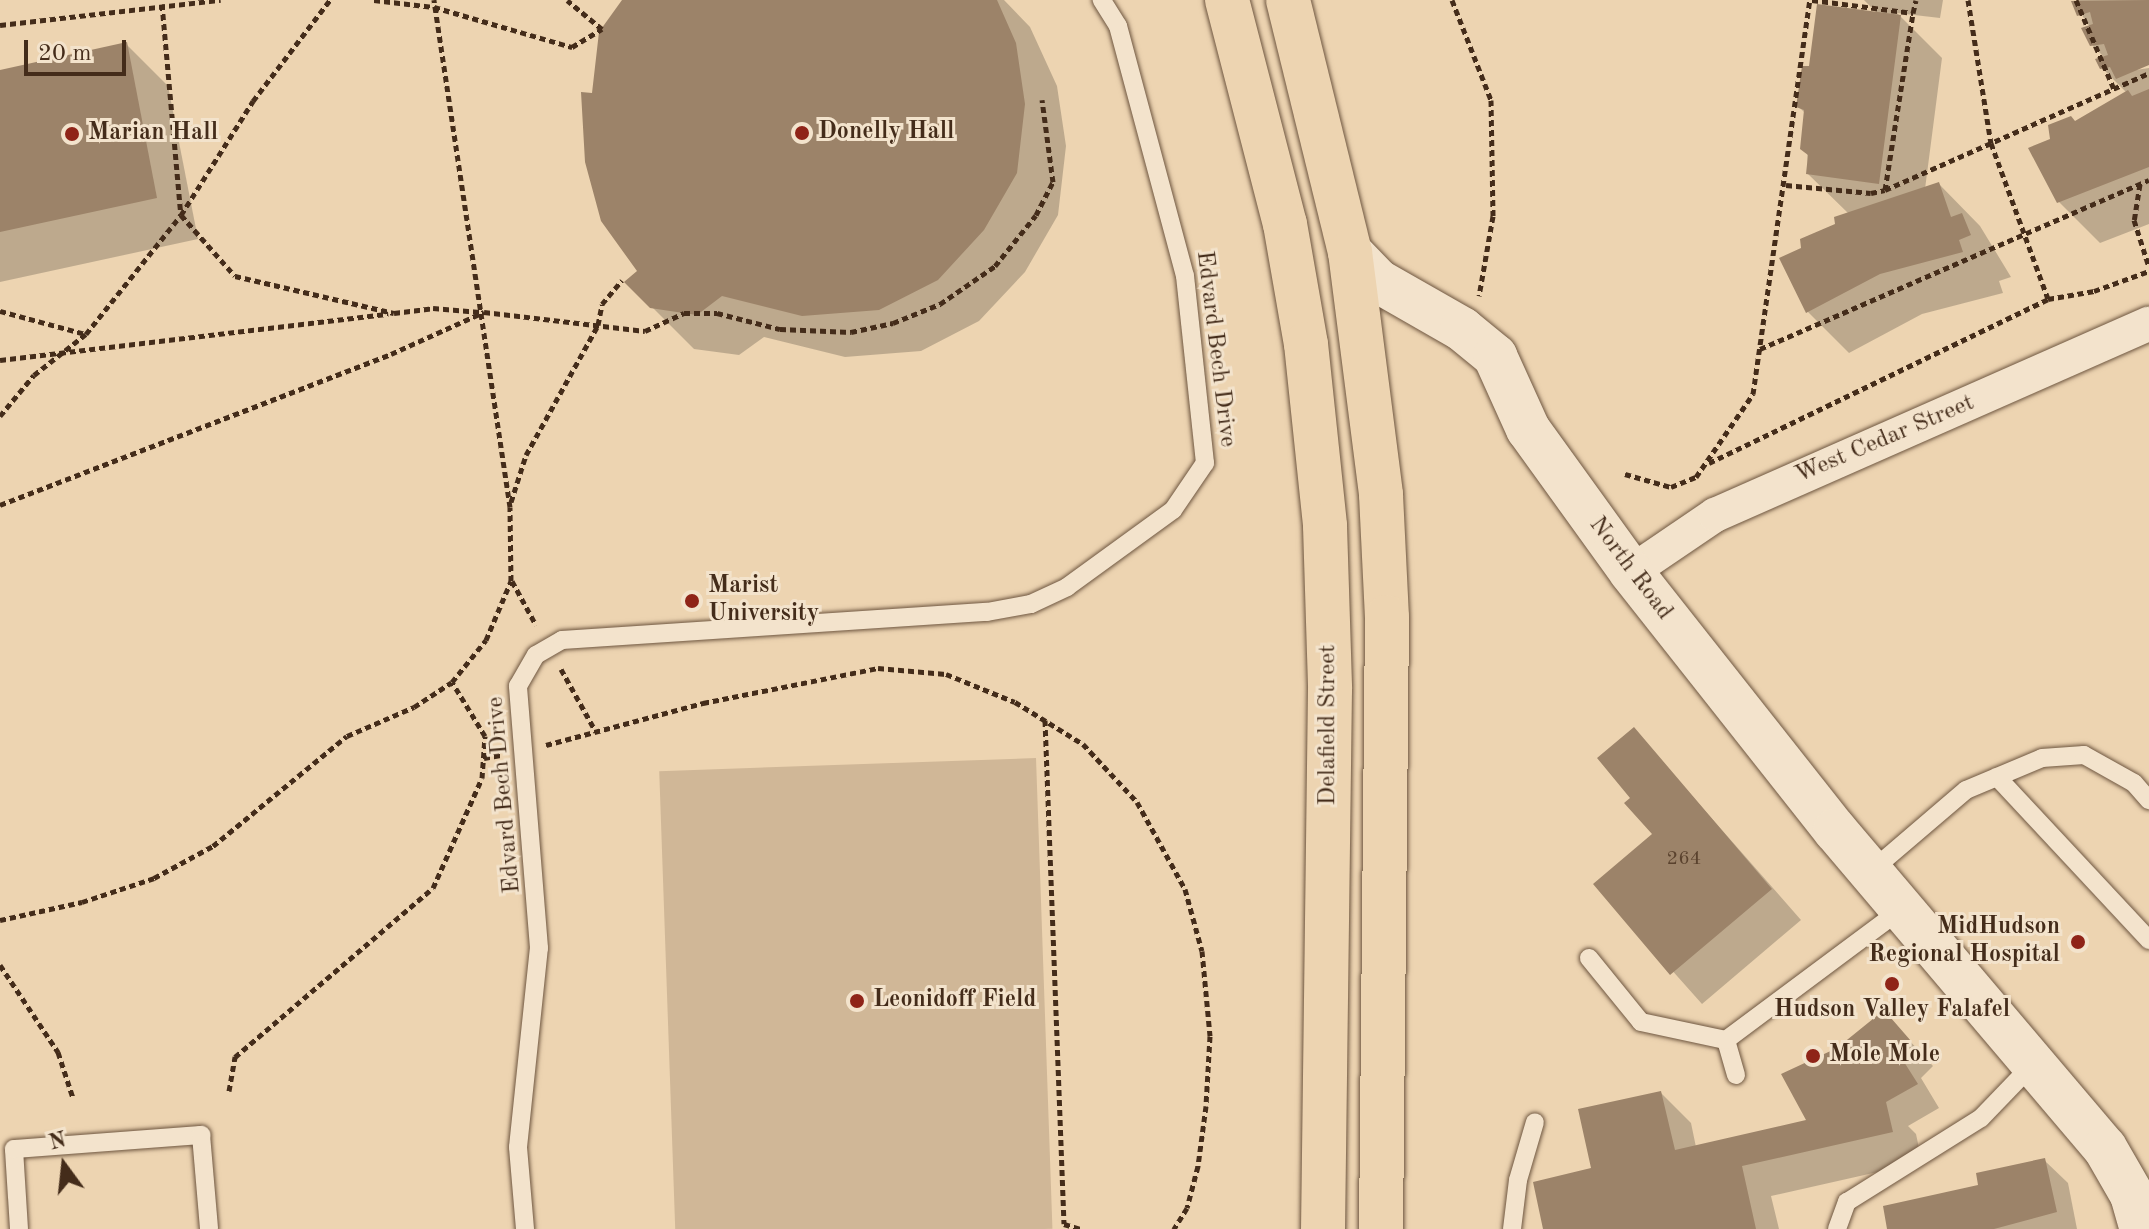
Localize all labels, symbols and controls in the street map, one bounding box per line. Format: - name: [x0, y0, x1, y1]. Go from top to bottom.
- scale bar: [28, 24, 130, 74]
- text: 20 m: [38, 42, 92, 66]
- place label: Donelly Hall: [818, 119, 954, 147]
- place label: Marian Hall: [88, 120, 218, 148]
- marker: Donelly Hall: [793, 124, 811, 142]
- marker: Marian Hall: [63, 125, 81, 143]
- street label: Edvard Bech Drive: [1189, 249, 1241, 449]
- street label: West Cedar Street: [1791, 389, 1979, 491]
- street label: North Road: [1582, 512, 1678, 626]
- place label: Marist University: [708, 573, 819, 629]
- marker: Marist University: [683, 592, 701, 610]
- street label: Delafield Street: [1315, 644, 1343, 806]
- street label: Edvard Bech Drive: [482, 695, 528, 895]
- house number: 264: [1667, 847, 1701, 871]
- place label: MidHudson Regional Hospital: [1868, 914, 2060, 970]
- marker: MidHudson Regional Hospital: [2067, 931, 2089, 953]
- marker: Hudson Valley Falafel: [1883, 975, 1901, 993]
- place label: Leonidoff Field: [873, 987, 1036, 1015]
- marker: Leonidoff Field: [848, 992, 866, 1010]
- place label: Hudson Valley Falafel: [1774, 997, 2010, 1025]
- place label: Mole Mole: [1829, 1042, 1940, 1070]
- marker: Mole Mole: [1804, 1047, 1822, 1065]
- north arrow: [24, 1125, 104, 1205]
- text: N: [47, 1129, 69, 1155]

